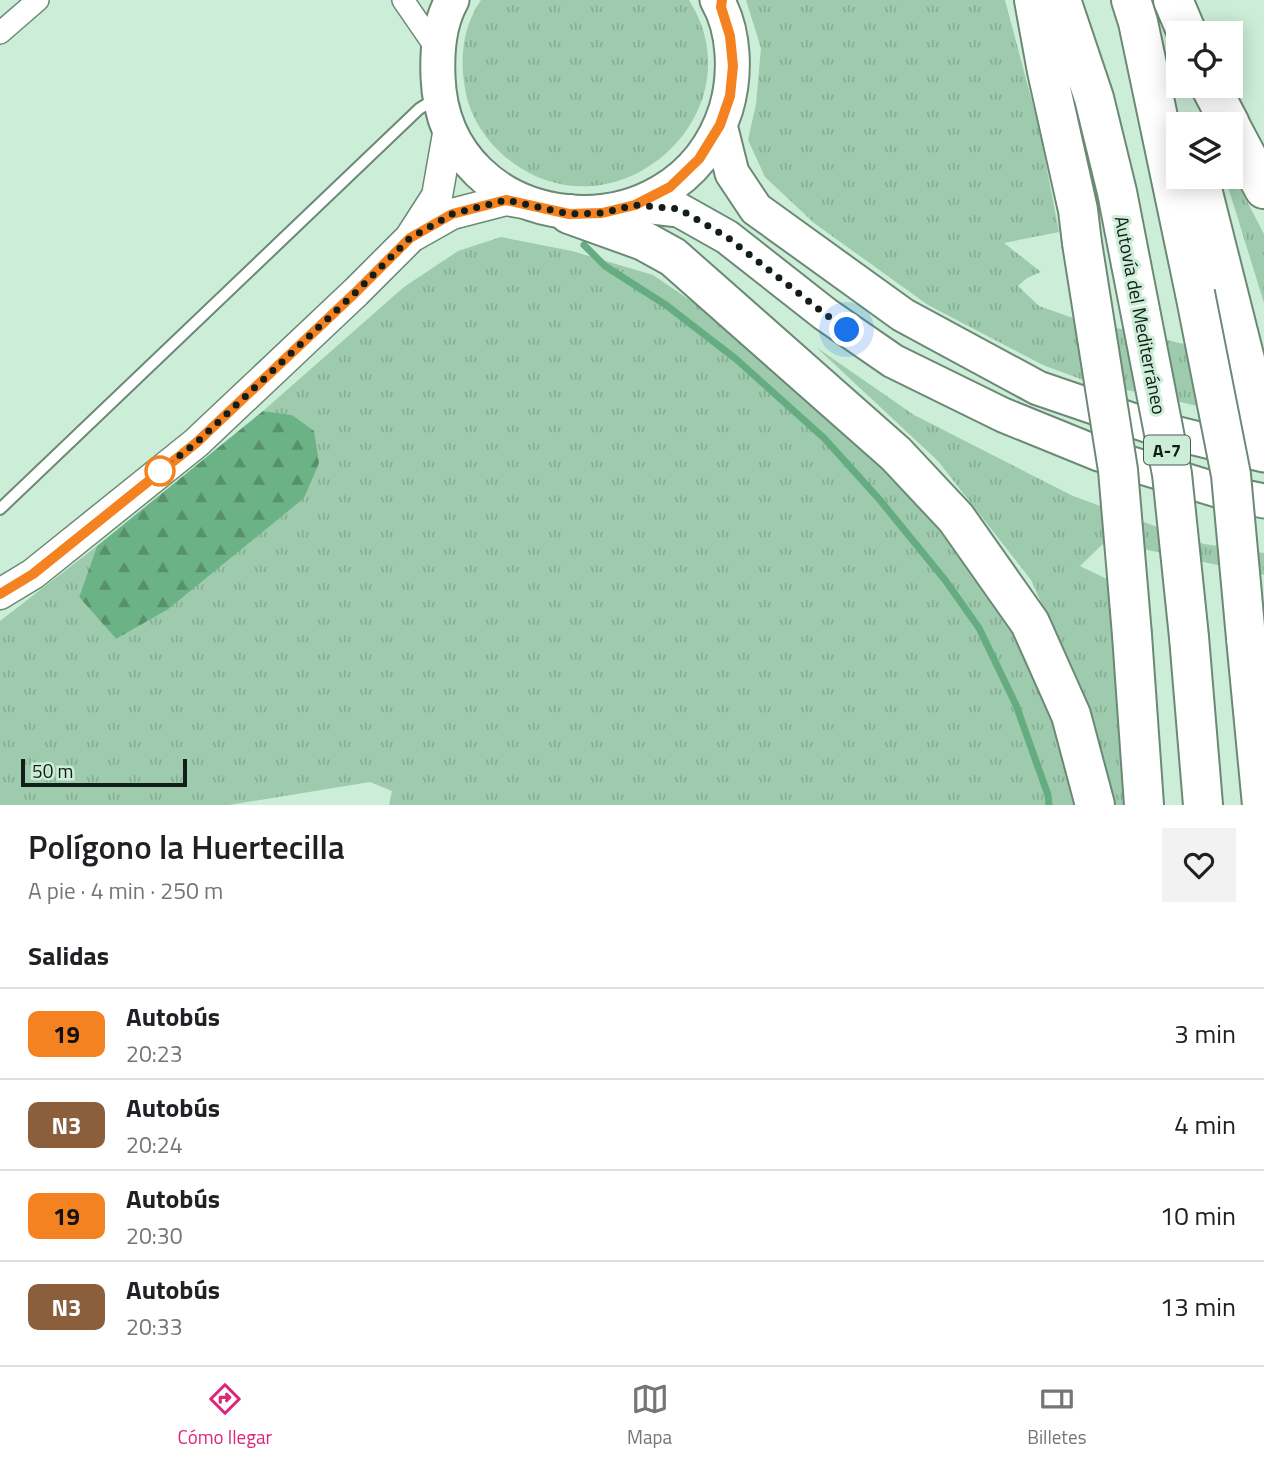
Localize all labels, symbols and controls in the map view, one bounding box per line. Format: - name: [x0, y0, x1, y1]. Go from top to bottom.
- map controls: [1166, 21, 1243, 189]
- button: locate: [1166, 21, 1243, 98]
- button: layers: [1166, 112, 1243, 189]
- street label: Autovía del Mediterráneo: [1108, 213, 1174, 417]
- your location: [829, 312, 864, 347]
- road number: A-7: [1144, 436, 1190, 464]
- unlabelled marker: [145, 456, 175, 486]
- scale bar: [21, 756, 187, 788]
- text: 50 m: [32, 756, 73, 785]
- text: Polígono la Huertecilla: [28, 822, 345, 872]
- button: heart: [1162, 828, 1236, 902]
- text: A pie · 4 min · 250 m: [28, 873, 223, 908]
- text: Salidas: [28, 936, 109, 975]
- text: Autobús: [126, 997, 220, 1036]
- text: 3 min: [1174, 1014, 1236, 1053]
- text: 19: [53, 1016, 80, 1052]
- text: 20:23: [126, 1036, 183, 1071]
- text: Autobús: [126, 1088, 220, 1127]
- text: 4 min: [1174, 1105, 1236, 1144]
- text: N3: [51, 1107, 82, 1143]
- text: 20:24: [126, 1127, 183, 1162]
- text: Autobús: [126, 1179, 220, 1218]
- text: 10 min: [1160, 1196, 1236, 1235]
- text: 19: [53, 1198, 80, 1234]
- text: 20:30: [126, 1218, 183, 1253]
- text: Autobús: [126, 1270, 220, 1309]
- text: 13 min: [1160, 1287, 1236, 1326]
- text: N3: [51, 1289, 82, 1325]
- text: 20:33: [126, 1309, 183, 1344]
- tab: Cómo llegar: [178, 1380, 272, 1451]
- tab: Mapa: [627, 1380, 672, 1451]
- tab: Billetes: [1027, 1380, 1086, 1451]

